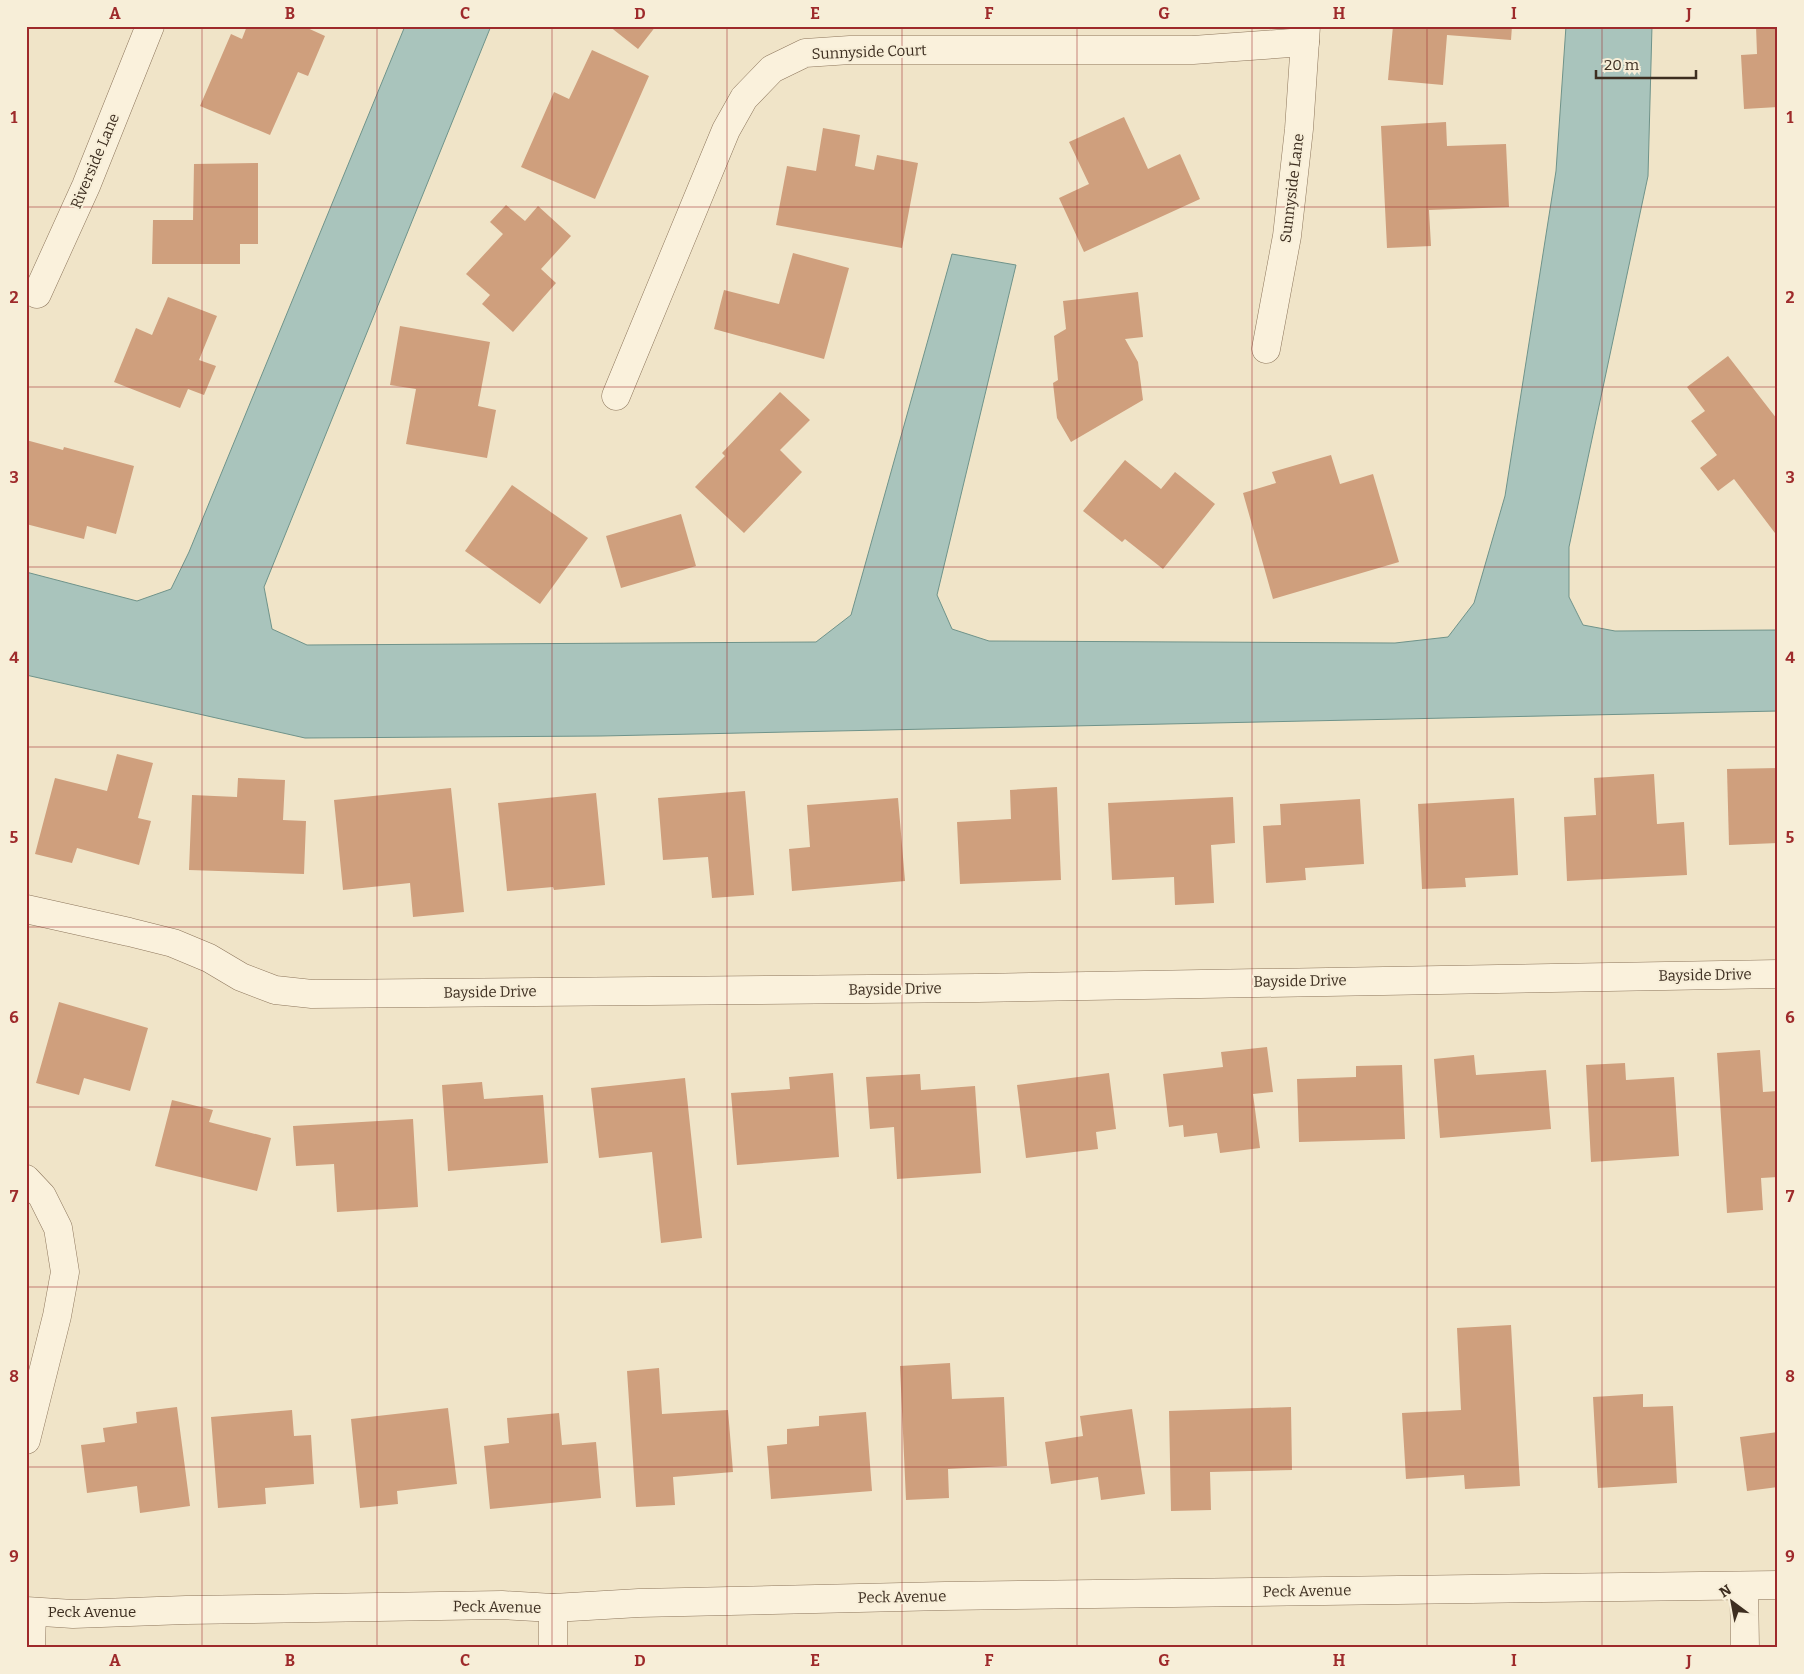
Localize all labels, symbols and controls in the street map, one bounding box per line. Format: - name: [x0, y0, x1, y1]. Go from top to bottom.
- text: A: [109, 4, 121, 23]
- text: B: [285, 4, 295, 23]
- text: C: [460, 4, 470, 23]
- text: D: [634, 4, 646, 23]
- text: E: [810, 4, 820, 23]
- text: F: [985, 4, 994, 23]
- text: G: [1158, 4, 1170, 23]
- text: H: [1333, 4, 1346, 23]
- text: I: [1511, 4, 1517, 23]
- text: J: [1685, 4, 1692, 23]
- street label: Sunnyside Court: [811, 41, 927, 63]
- scale bar: [1596, 48, 1696, 80]
- text: 20 m: [1604, 56, 1640, 74]
- text: 1: [11, 108, 18, 127]
- text: 1: [1787, 108, 1794, 127]
- street label: Riverside Lane: [67, 111, 123, 211]
- street label: Sunnyside Lane: [1276, 132, 1308, 244]
- text: 2: [9, 288, 19, 307]
- text: 2: [1785, 288, 1795, 307]
- text: 3: [9, 468, 19, 487]
- text: 3: [1785, 468, 1795, 487]
- text: 4: [9, 648, 19, 667]
- text: 4: [1785, 648, 1795, 667]
- text: 5: [10, 828, 19, 847]
- text: 5: [1786, 828, 1795, 847]
- street label: Bayside Drive: [1658, 965, 1752, 985]
- street label: Bayside Drive: [1253, 971, 1347, 991]
- street label: Bayside Drive: [848, 979, 942, 999]
- street label: Bayside Drive: [443, 982, 537, 1002]
- text: 6: [9, 1008, 19, 1027]
- text: 6: [1785, 1008, 1795, 1027]
- text: 7: [10, 1187, 19, 1206]
- text: 7: [1786, 1187, 1795, 1206]
- text: 8: [9, 1367, 19, 1386]
- text: 8: [1785, 1367, 1795, 1386]
- text: 9: [9, 1547, 19, 1566]
- text: 9: [1785, 1547, 1795, 1566]
- north arrow: [1706, 1576, 1756, 1626]
- street label: Peck Avenue: [1263, 1581, 1351, 1601]
- text: N: [1716, 1581, 1735, 1601]
- street label: Peck Avenue: [858, 1587, 946, 1607]
- street label: Peck Avenue: [453, 1597, 541, 1617]
- street label: Peck Avenue: [48, 1603, 136, 1621]
- text: A: [109, 1651, 121, 1670]
- text: B: [285, 1651, 295, 1670]
- text: C: [460, 1651, 470, 1670]
- text: D: [634, 1651, 646, 1670]
- text: E: [810, 1651, 820, 1670]
- text: F: [985, 1651, 994, 1670]
- text: G: [1158, 1651, 1170, 1670]
- text: H: [1333, 1651, 1346, 1670]
- text: I: [1511, 1651, 1517, 1670]
- text: J: [1685, 1651, 1692, 1670]

